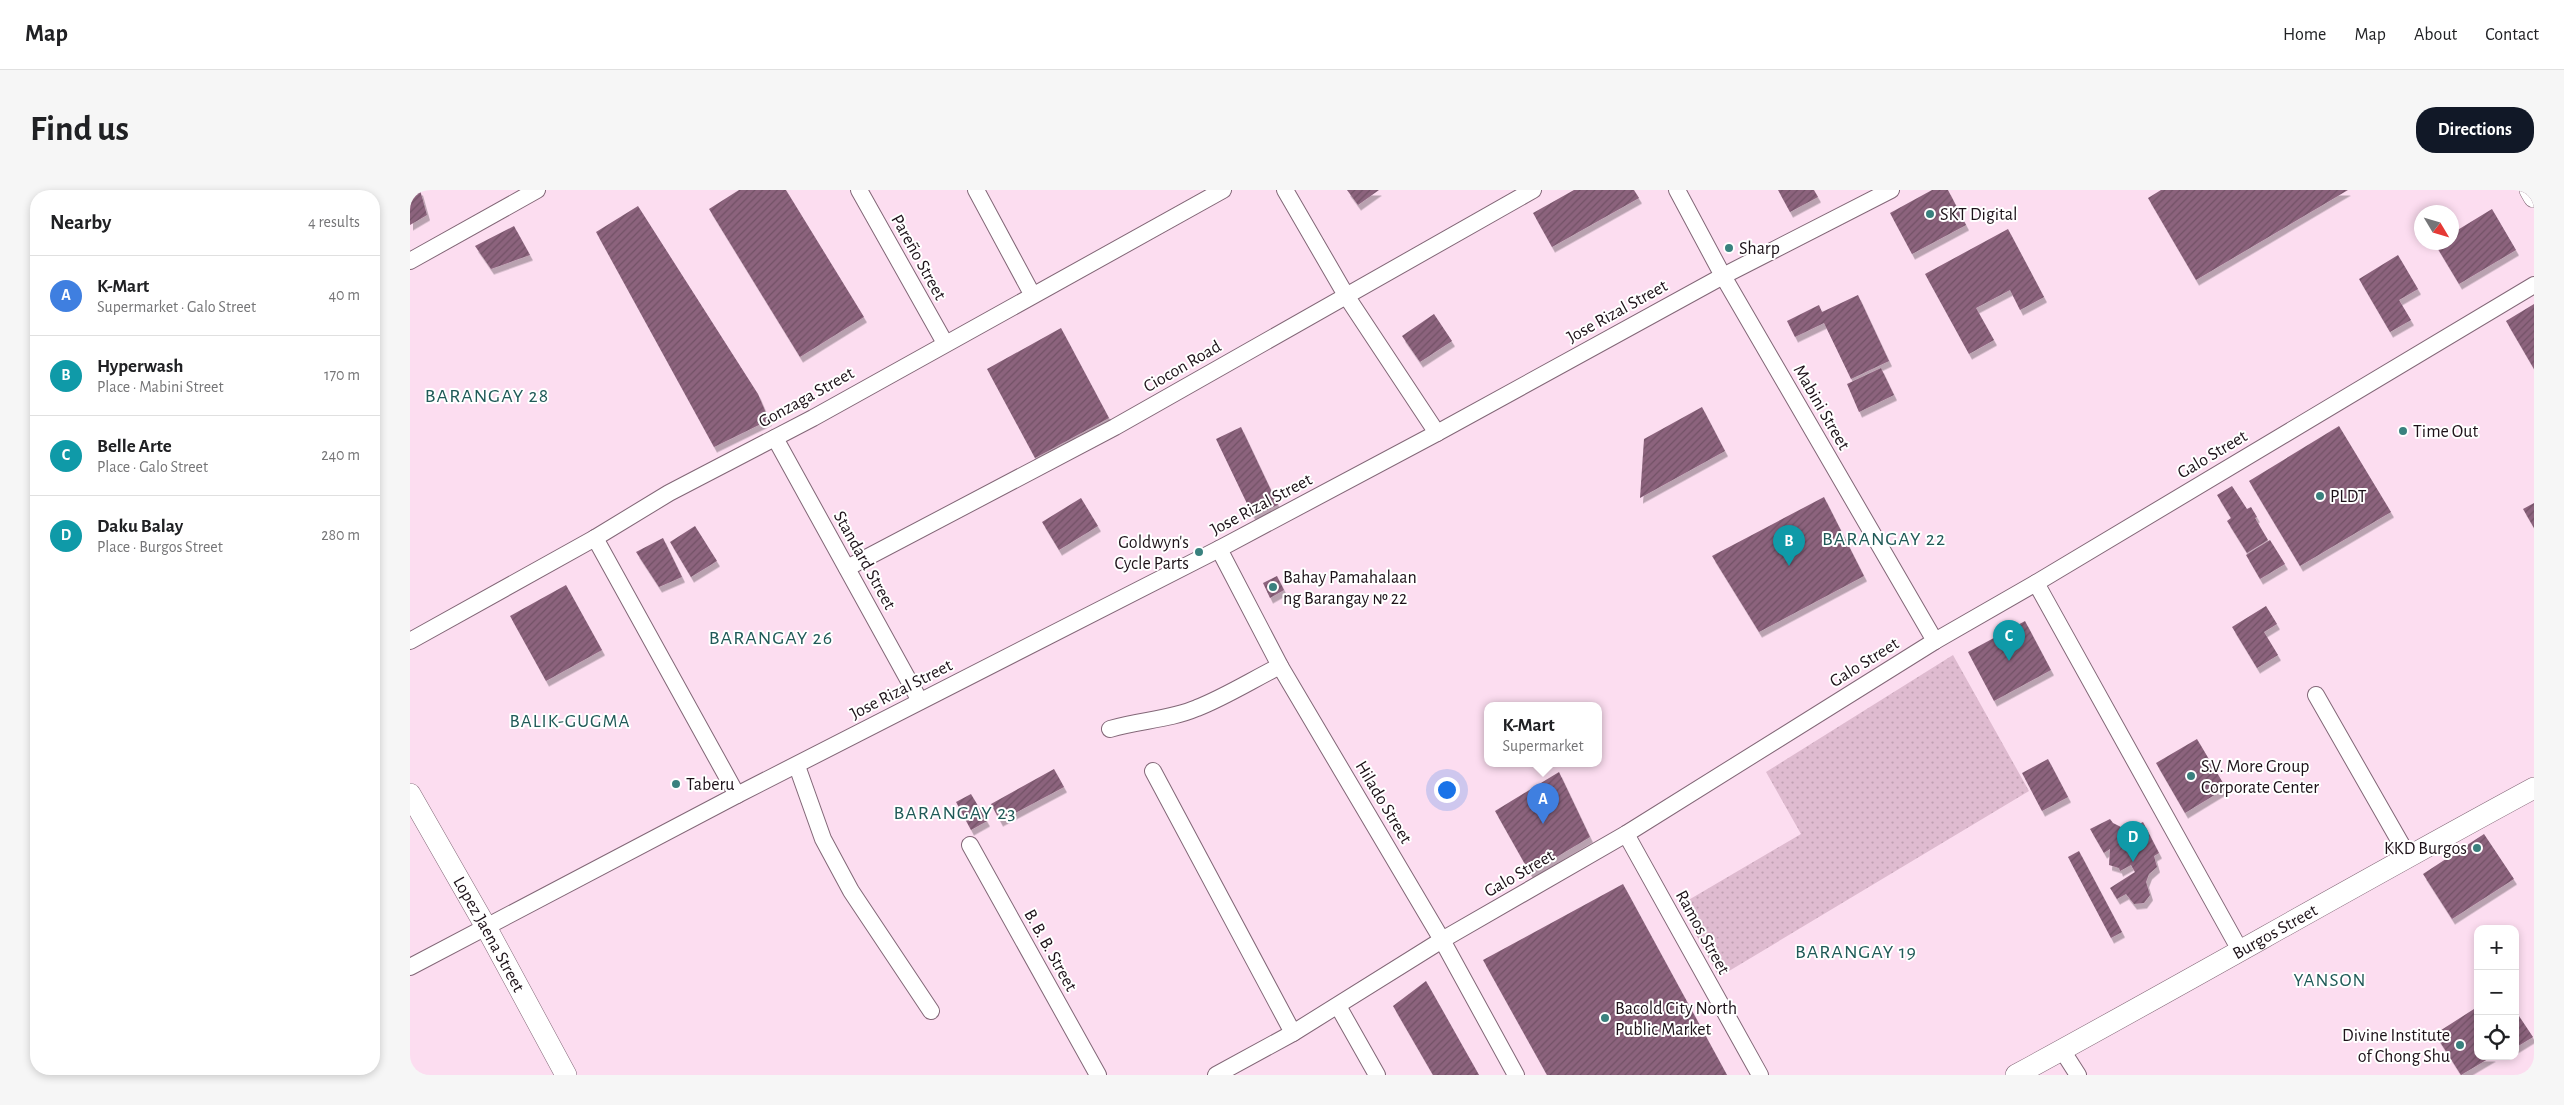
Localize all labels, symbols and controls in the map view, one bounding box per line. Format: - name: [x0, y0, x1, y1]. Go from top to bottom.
- text: Map: [25, 22, 68, 46]
- text: Home: [2283, 26, 2326, 44]
- text: Map: [2354, 26, 2386, 44]
- text: About: [2414, 26, 2457, 44]
- text: Contact: [2485, 26, 2539, 44]
- button: Directions: [2416, 107, 2534, 153]
- text: Find us: [30, 112, 129, 147]
- north arrow: [2414, 205, 2459, 250]
- place label: SKT Digital: [1940, 206, 2018, 224]
- marker: SKT Digital: [1924, 208, 1936, 220]
- text: Nearby: [50, 212, 111, 233]
- street label: Pareño Street: [887, 212, 949, 303]
- text: 4 results: [308, 214, 360, 230]
- place label: Sharp: [1739, 240, 1780, 258]
- marker: Sharp: [1723, 242, 1735, 254]
- text: K-Mart: [97, 277, 149, 296]
- street label: Jose Rizal Street: [1564, 277, 1671, 347]
- text: A: [61, 287, 71, 303]
- text: 40 m: [328, 287, 360, 303]
- text: Supermarket · Galo Street: [97, 299, 256, 315]
- street label: Ciocon Road: [1141, 338, 1224, 396]
- text: Hyperwash: [97, 357, 183, 376]
- street label: Mabini Street: [1790, 362, 1853, 453]
- street label: Gonzaga Street: [756, 364, 858, 432]
- text: B: [61, 367, 71, 383]
- text: 170 m: [324, 367, 360, 383]
- text: Place · Mabini Street: [97, 379, 224, 395]
- district label: BARANGAY 28: [425, 386, 549, 406]
- place label: Time Out: [2413, 423, 2478, 441]
- marker: Time Out: [2397, 425, 2409, 437]
- street label: Galo Street: [2175, 427, 2251, 483]
- text: Belle Arte: [97, 437, 172, 456]
- text: C: [62, 447, 70, 463]
- text: 240 m: [321, 447, 360, 463]
- text: Place · Galo Street: [97, 459, 208, 475]
- street label: Jose Rizal Street: [1208, 471, 1315, 539]
- place label: PLDT: [2330, 488, 2367, 506]
- marker: PLDT: [2314, 490, 2326, 502]
- street label: Standard Street: [830, 508, 899, 613]
- text: Daku Balay: [97, 517, 183, 536]
- pin: B: [1773, 525, 1805, 566]
- text: D: [61, 527, 71, 543]
- text: 280 m: [321, 527, 360, 543]
- district label: BARANGAY 22: [1822, 529, 1946, 549]
- place label: Goldwyn's Cycle Parts: [1114, 534, 1189, 573]
- text: Place · Burgos Street: [97, 539, 223, 555]
- marker: Goldwyn's Cycle Parts: [1193, 546, 1205, 558]
- place label: Bahay Pamahalaan ng Barangay № 22: [1283, 569, 1417, 608]
- marker: Bahay Pamahalaan ng Barangay № 22: [1267, 581, 1279, 593]
- pin: C: [1993, 620, 2025, 661]
- district label: BARANGAY 26: [709, 628, 833, 648]
- street label: Galo Street: [1827, 635, 1902, 691]
- street label: Jose Rizal Street: [848, 656, 956, 723]
- popup: [1484, 702, 1602, 767]
- district label: BALIK-GUGMA: [510, 712, 630, 731]
- text: K-Mart: [1502, 716, 1555, 735]
- text: Supermarket: [1502, 738, 1584, 754]
- street label: Hilado Street: [1351, 758, 1415, 847]
- place label: S.V. More Group Corporate Center: [2201, 758, 2319, 797]
- marker: S.V. More Group Corporate Center: [2185, 770, 2197, 782]
- place label: Taberu: [686, 776, 735, 794]
- your location: [1434, 777, 1460, 803]
- marker: Taberu: [670, 778, 682, 790]
- pin: A: [1527, 783, 1559, 824]
- district label: BARANGAY 23: [893, 803, 1017, 823]
- pin: D: [2117, 821, 2149, 862]
- place label: KKD Burgos: [2384, 840, 2467, 858]
- marker: KKD Burgos: [2471, 842, 2483, 854]
- street label: Galo Street: [1481, 847, 1558, 901]
- street label: Lopez Jaena Street: [449, 874, 528, 996]
- street label: Ramos Street: [1672, 887, 1733, 978]
- street label: Burgos Street: [2230, 901, 2321, 963]
- street label: B. B. B. Street: [1020, 907, 1080, 995]
- map controls: [2474, 925, 2519, 1060]
- button: +: [2474, 925, 2519, 970]
- district label: BARANGAY 19: [1795, 942, 1917, 962]
- button: −: [2474, 970, 2519, 1015]
- district label: YANSON: [2293, 971, 2367, 990]
- place label: Bacold City North Public Market: [1615, 1000, 1737, 1039]
- marker: Bacold City North Public Market: [1599, 1012, 1611, 1024]
- button: locate: [2474, 1015, 2519, 1060]
- place label: Divine Institute of Chong Shu: [2342, 1027, 2450, 1066]
- marker: Divine Institute of Chong Shu: [2454, 1039, 2466, 1051]

